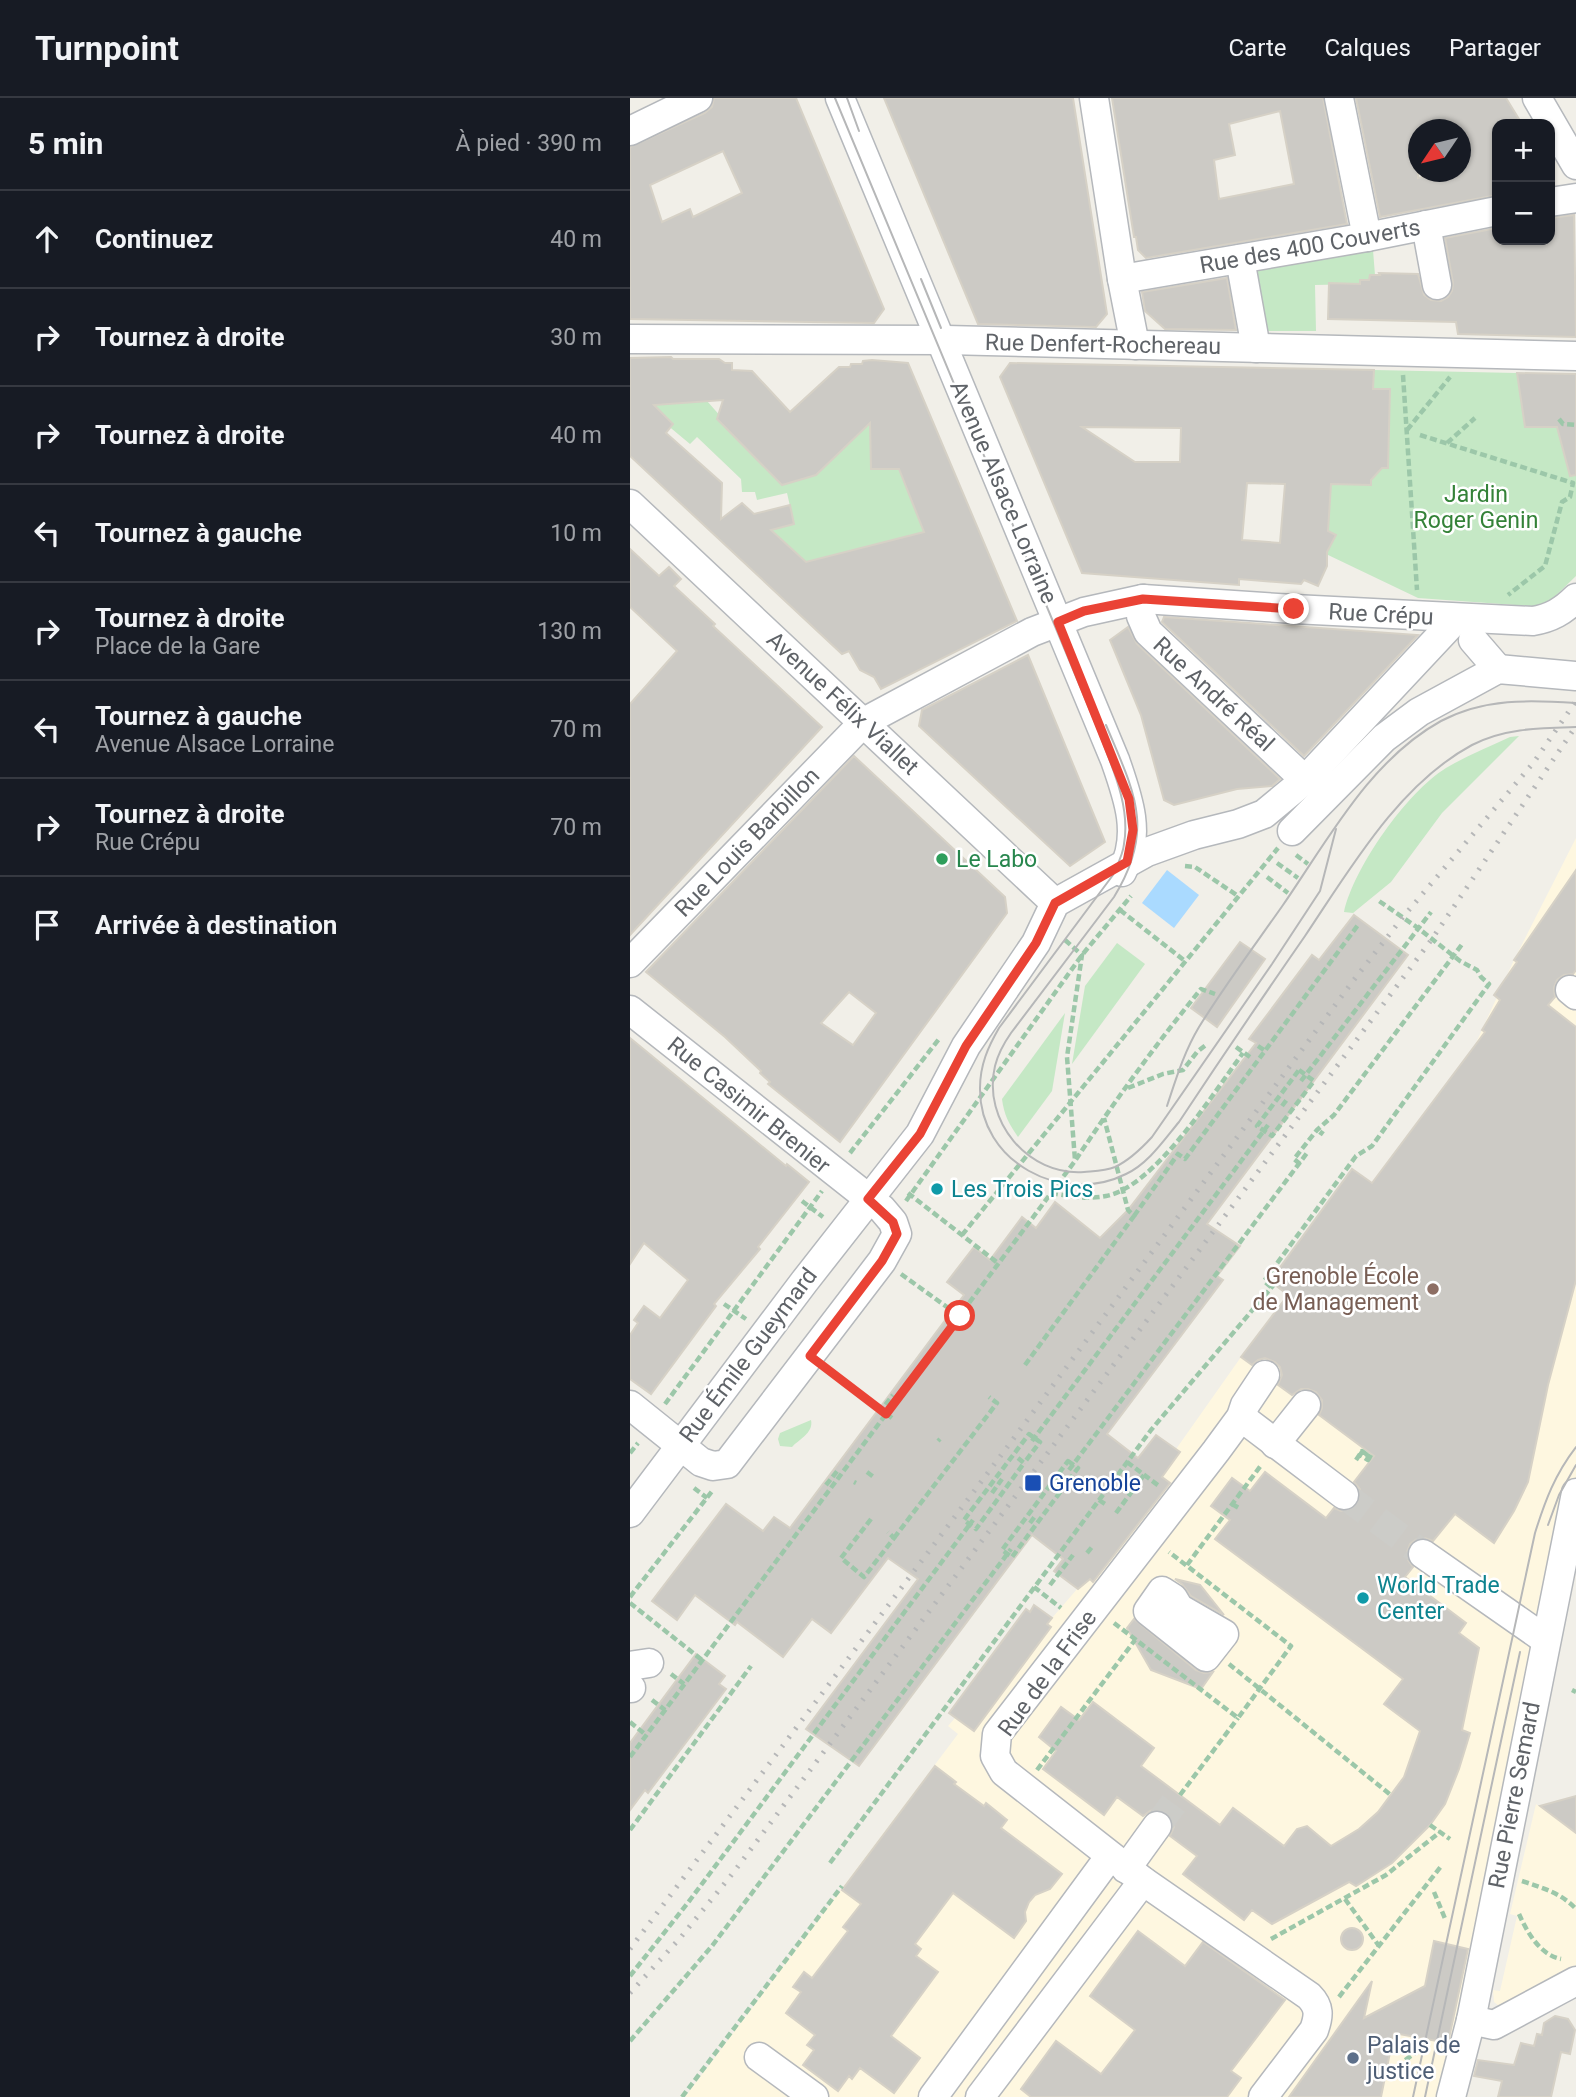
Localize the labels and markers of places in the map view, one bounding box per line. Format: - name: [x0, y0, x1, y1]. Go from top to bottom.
- place label: Le Labo: [956, 846, 1037, 873]
- marker: Le Labo: [934, 851, 950, 867]
- place label: Les Trois Pics: [951, 1176, 1093, 1203]
- marker: Les Trois Pics: [929, 1181, 945, 1197]
- place label: Grenoble École de Management: [1253, 1262, 1419, 1316]
- marker: Grenoble École de Management: [1425, 1281, 1441, 1297]
- place label: Grenoble: [1049, 1470, 1141, 1497]
- marker: Grenoble: [1023, 1473, 1043, 1493]
- place label: World Trade Center: [1377, 1572, 1500, 1625]
- marker: World Trade Center: [1355, 1590, 1371, 1606]
- place label: Palais de justice: [1366, 2032, 1460, 2085]
- marker: Palais de justice: [1345, 2050, 1361, 2066]

